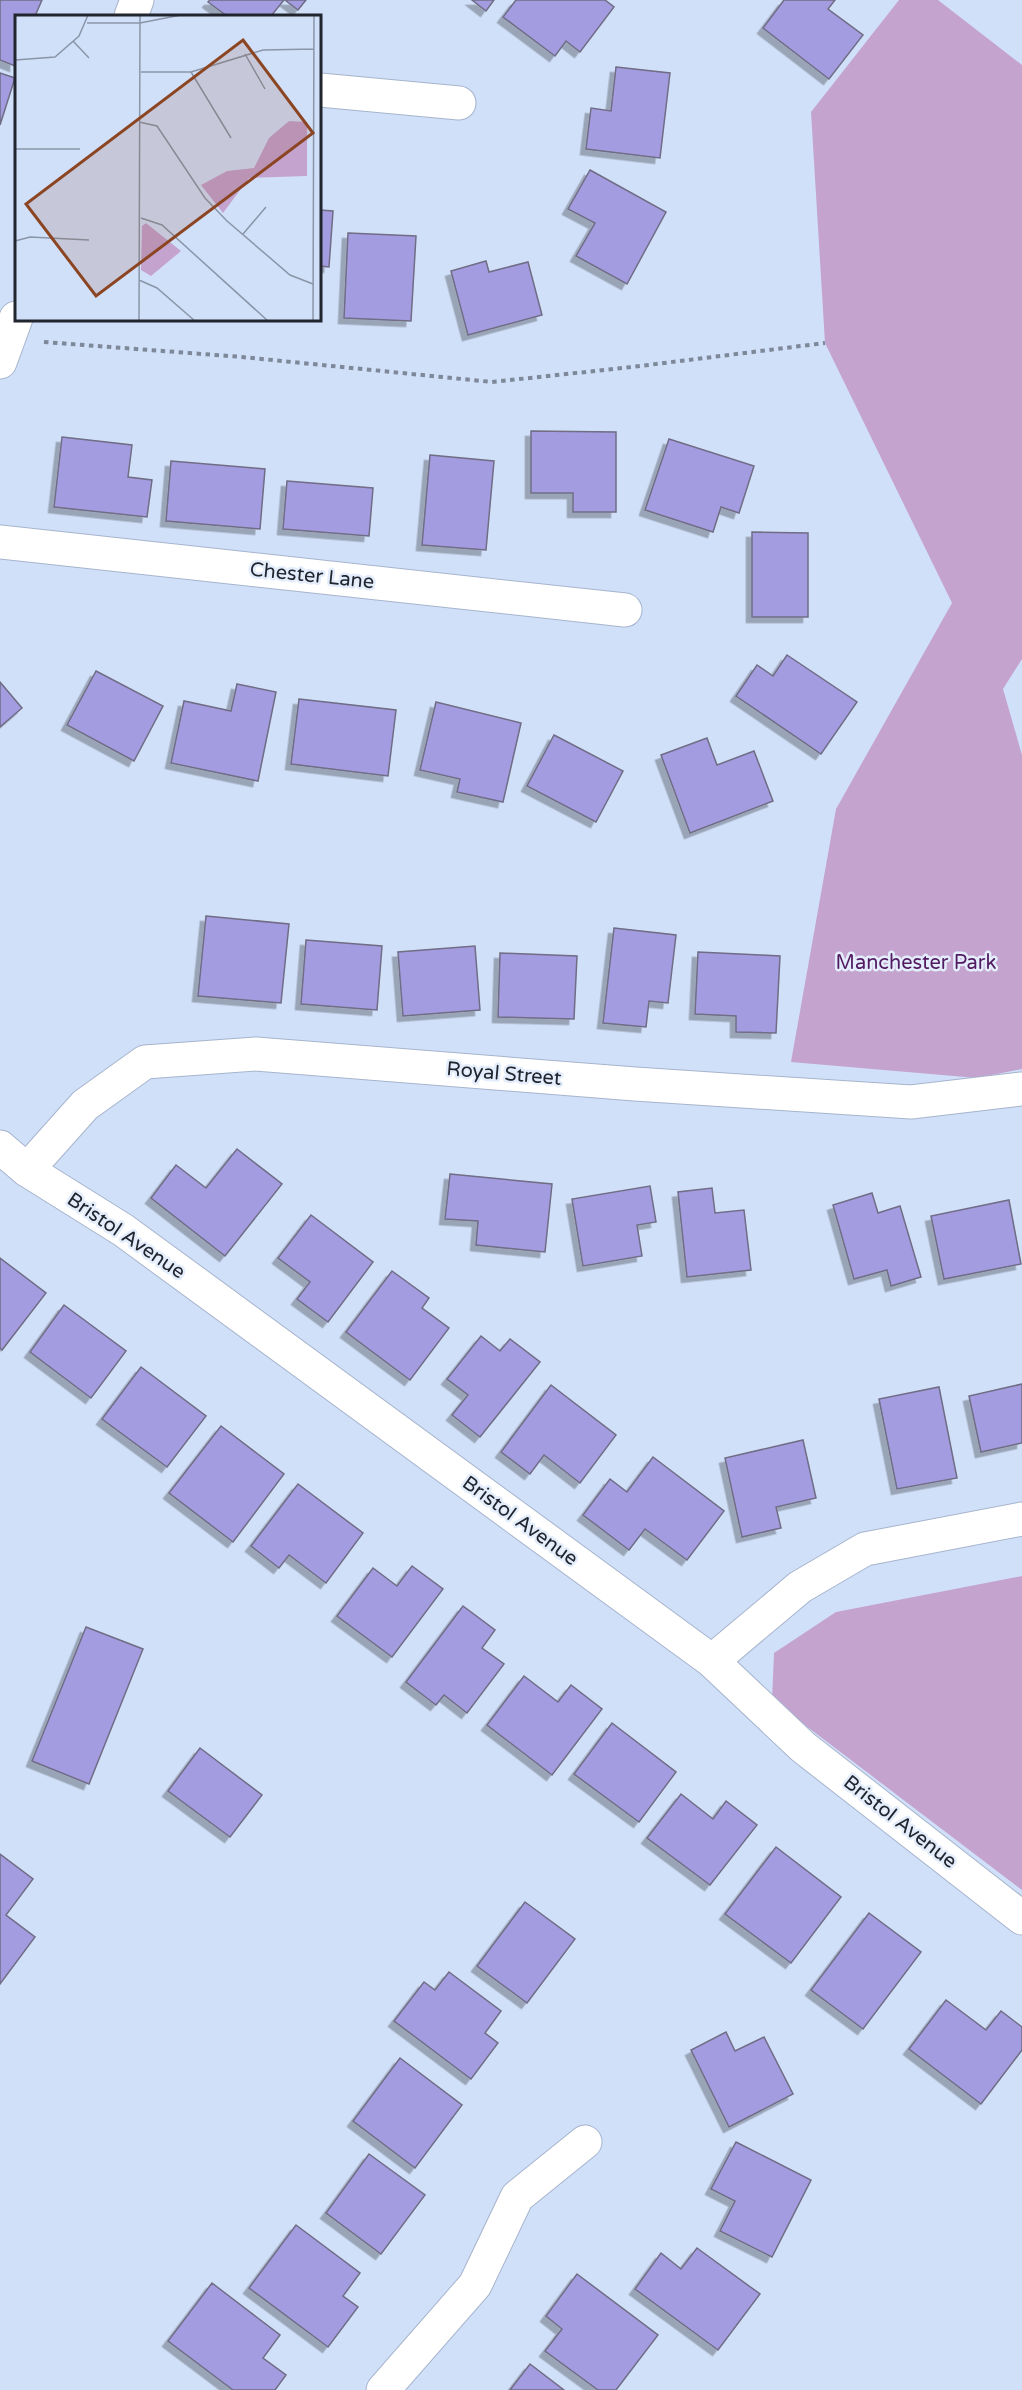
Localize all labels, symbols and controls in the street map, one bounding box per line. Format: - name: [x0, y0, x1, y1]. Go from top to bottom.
- inset map: [15, 15, 321, 321]
- street label: Chester Lane: [249, 558, 375, 594]
- park label: Manchester Park: [836, 951, 997, 975]
- street label: Royal Street: [445, 1057, 563, 1091]
- street label: Bristol Avenue: [62, 1188, 190, 1284]
- street label: Bristol Avenue: [457, 1471, 583, 1571]
- street label: Bristol Avenue: [839, 1770, 961, 1874]

